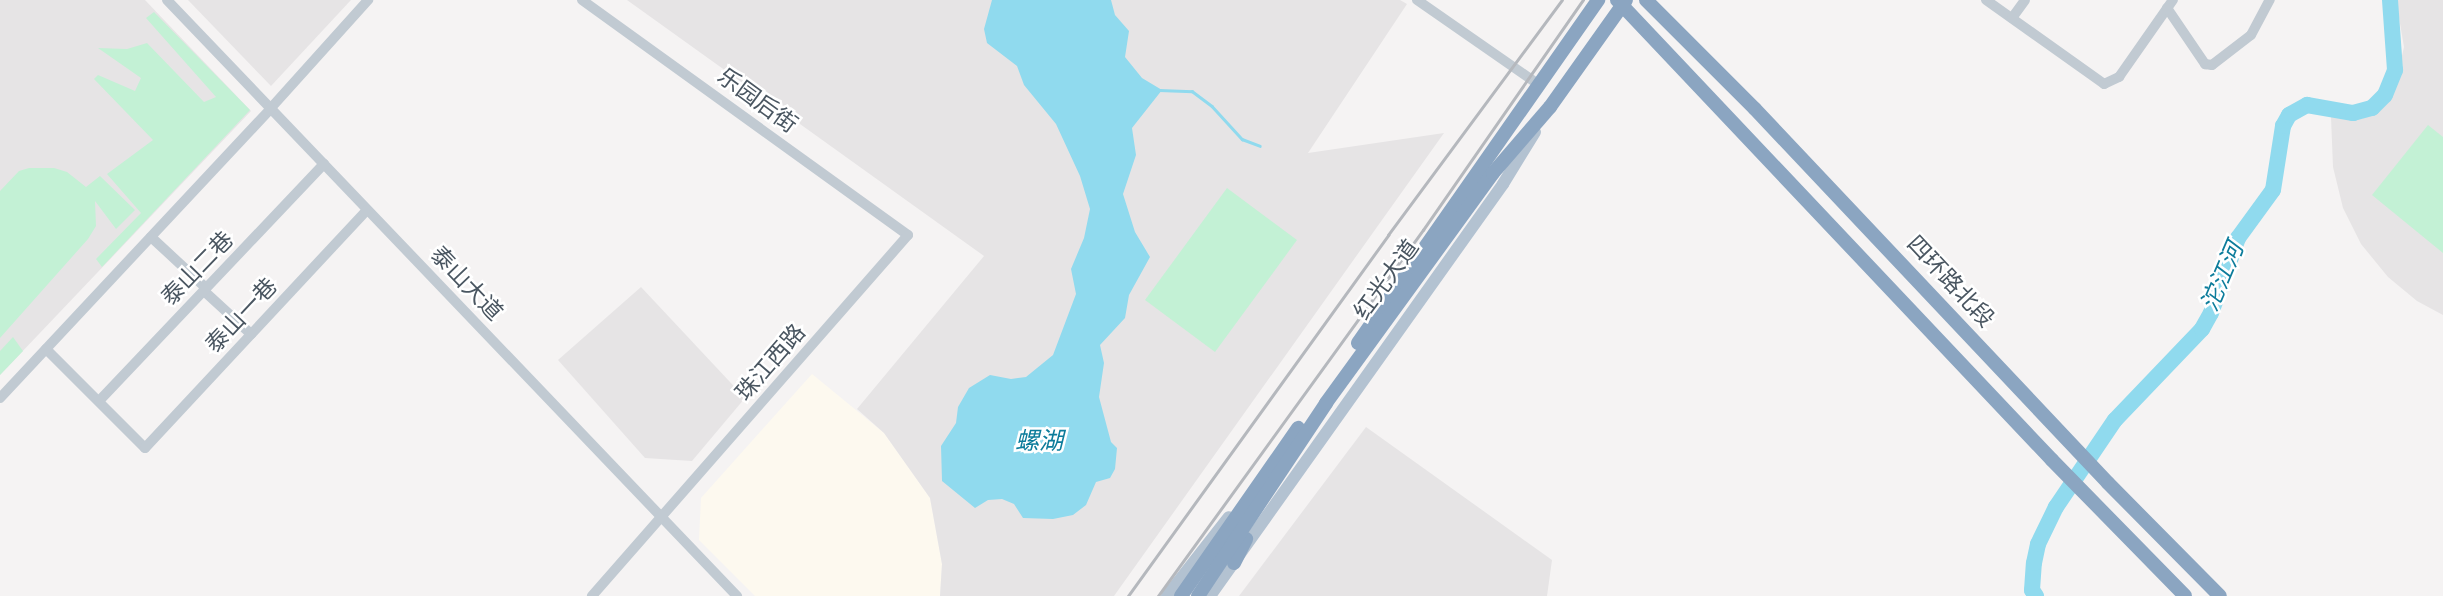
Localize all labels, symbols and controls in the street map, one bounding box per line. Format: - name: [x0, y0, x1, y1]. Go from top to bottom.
- street label: 乐园后街: [712, 63, 802, 139]
- street label: 泰山二巷: [156, 226, 240, 312]
- street label: 四环路北段: [1901, 231, 1999, 333]
- street label: 红光大道: [1349, 235, 1425, 325]
- water label: 沱江河: [2196, 238, 2250, 316]
- street label: 泰山大道: [424, 241, 508, 327]
- street label: 泰山一巷: [201, 273, 283, 359]
- street label: 珠江西路: [730, 319, 812, 407]
- water label: 螺湖: [1015, 428, 1063, 456]

